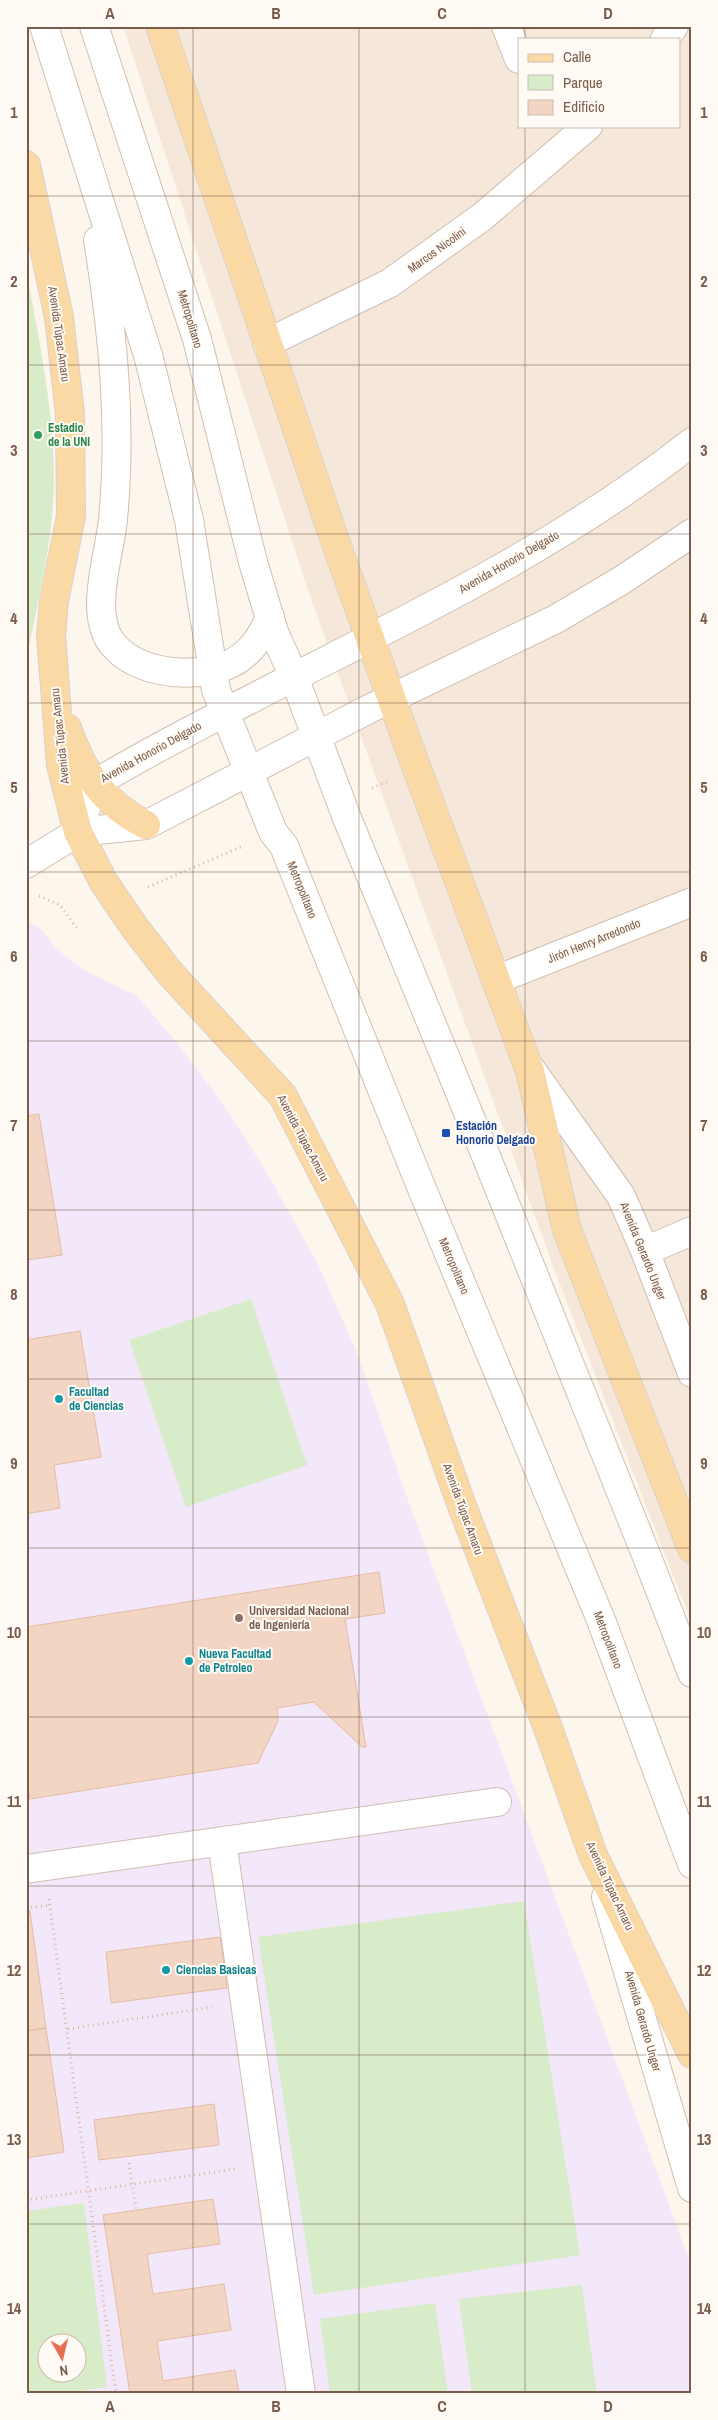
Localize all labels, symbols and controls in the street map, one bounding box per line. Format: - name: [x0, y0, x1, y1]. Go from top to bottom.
- text: A: [105, 2, 115, 24]
- text: B: [271, 2, 281, 24]
- text: C: [437, 2, 447, 24]
- text: D: [603, 2, 613, 24]
- legend: [518, 38, 680, 128]
- text: Calle: [563, 46, 591, 67]
- text: Parque: [563, 72, 603, 93]
- text: Edificio: [563, 96, 605, 117]
- text: 1: [10, 101, 18, 123]
- text: 1: [700, 101, 708, 123]
- street label: Marcos Nicolini: [405, 223, 469, 277]
- text: 2: [10, 270, 18, 292]
- text: 2: [700, 270, 708, 292]
- street label: Avenida Túpac Amaru: [44, 284, 74, 383]
- street label: Metropolitano: [174, 288, 206, 350]
- place label: Estadio de la UNI: [48, 420, 90, 450]
- marker: Estadio de la UNI: [32, 429, 44, 441]
- text: 3: [10, 439, 18, 461]
- text: 3: [700, 439, 708, 461]
- street label: Avenida Honorio Delgado: [455, 527, 562, 598]
- text: 4: [10, 607, 18, 629]
- text: 4: [700, 607, 708, 629]
- street label: Avenida Túpac Amaru: [47, 687, 73, 786]
- street label: Avenida Honorio Delgado: [97, 718, 204, 787]
- text: 5: [10, 776, 18, 798]
- text: 5: [700, 776, 708, 798]
- street label: Metropolitano: [283, 859, 321, 921]
- street label: Jirón Henry Arredondo: [545, 915, 643, 967]
- text: 6: [10, 945, 18, 967]
- text: 6: [700, 945, 708, 967]
- street label: Avenida Túpac Amaru: [273, 1091, 333, 1184]
- text: 7: [10, 1114, 18, 1136]
- text: 7: [700, 1114, 708, 1136]
- place label: Estación Honorio Delgado: [456, 1118, 535, 1148]
- marker: Estación Honorio Delgado: [440, 1127, 452, 1139]
- street label: Avenida Gerardo Unger: [616, 1199, 670, 1303]
- street label: Metropolitano: [435, 1235, 473, 1297]
- text: 8: [10, 1283, 18, 1305]
- text: 8: [700, 1283, 708, 1305]
- place label: Facultad de Ciencias: [69, 1384, 124, 1414]
- marker: Facultad de Ciencias: [53, 1393, 65, 1405]
- text: 9: [10, 1452, 18, 1474]
- text: 9: [700, 1452, 708, 1474]
- street label: Avenida Túpac Amaru: [439, 1460, 487, 1557]
- place label: Universidad Nacional de Ingeniería: [249, 1603, 349, 1633]
- street label: Metropolitano: [590, 1609, 626, 1671]
- marker: Universidad Nacional de Ingeniería: [233, 1612, 245, 1624]
- text: 10: [7, 1621, 21, 1643]
- text: 10: [697, 1621, 711, 1643]
- place label: Nueva Facultad de Petroleo: [199, 1646, 271, 1676]
- marker: Nueva Facultad de Petroleo: [183, 1655, 195, 1667]
- text: 11: [7, 1790, 22, 1812]
- text: 11: [697, 1790, 712, 1812]
- street label: Avenida Túpac Amaru: [582, 1838, 638, 1933]
- text: 12: [7, 1959, 21, 1981]
- text: 12: [697, 1959, 711, 1981]
- place label: Ciencias Basicas: [176, 1962, 257, 1978]
- marker: Ciencias Basicas: [160, 1964, 172, 1976]
- street label: Avenida Gerardo Unger: [621, 1968, 665, 2074]
- text: 13: [7, 2128, 21, 2150]
- text: 13: [697, 2128, 711, 2150]
- text: 14: [7, 2297, 22, 2319]
- text: 14: [697, 2297, 712, 2319]
- north arrow: [38, 2332, 88, 2382]
- text: N: [58, 2361, 69, 2380]
- text: A: [105, 2395, 115, 2417]
- text: B: [271, 2395, 281, 2417]
- text: C: [437, 2395, 447, 2417]
- text: D: [603, 2395, 613, 2417]

